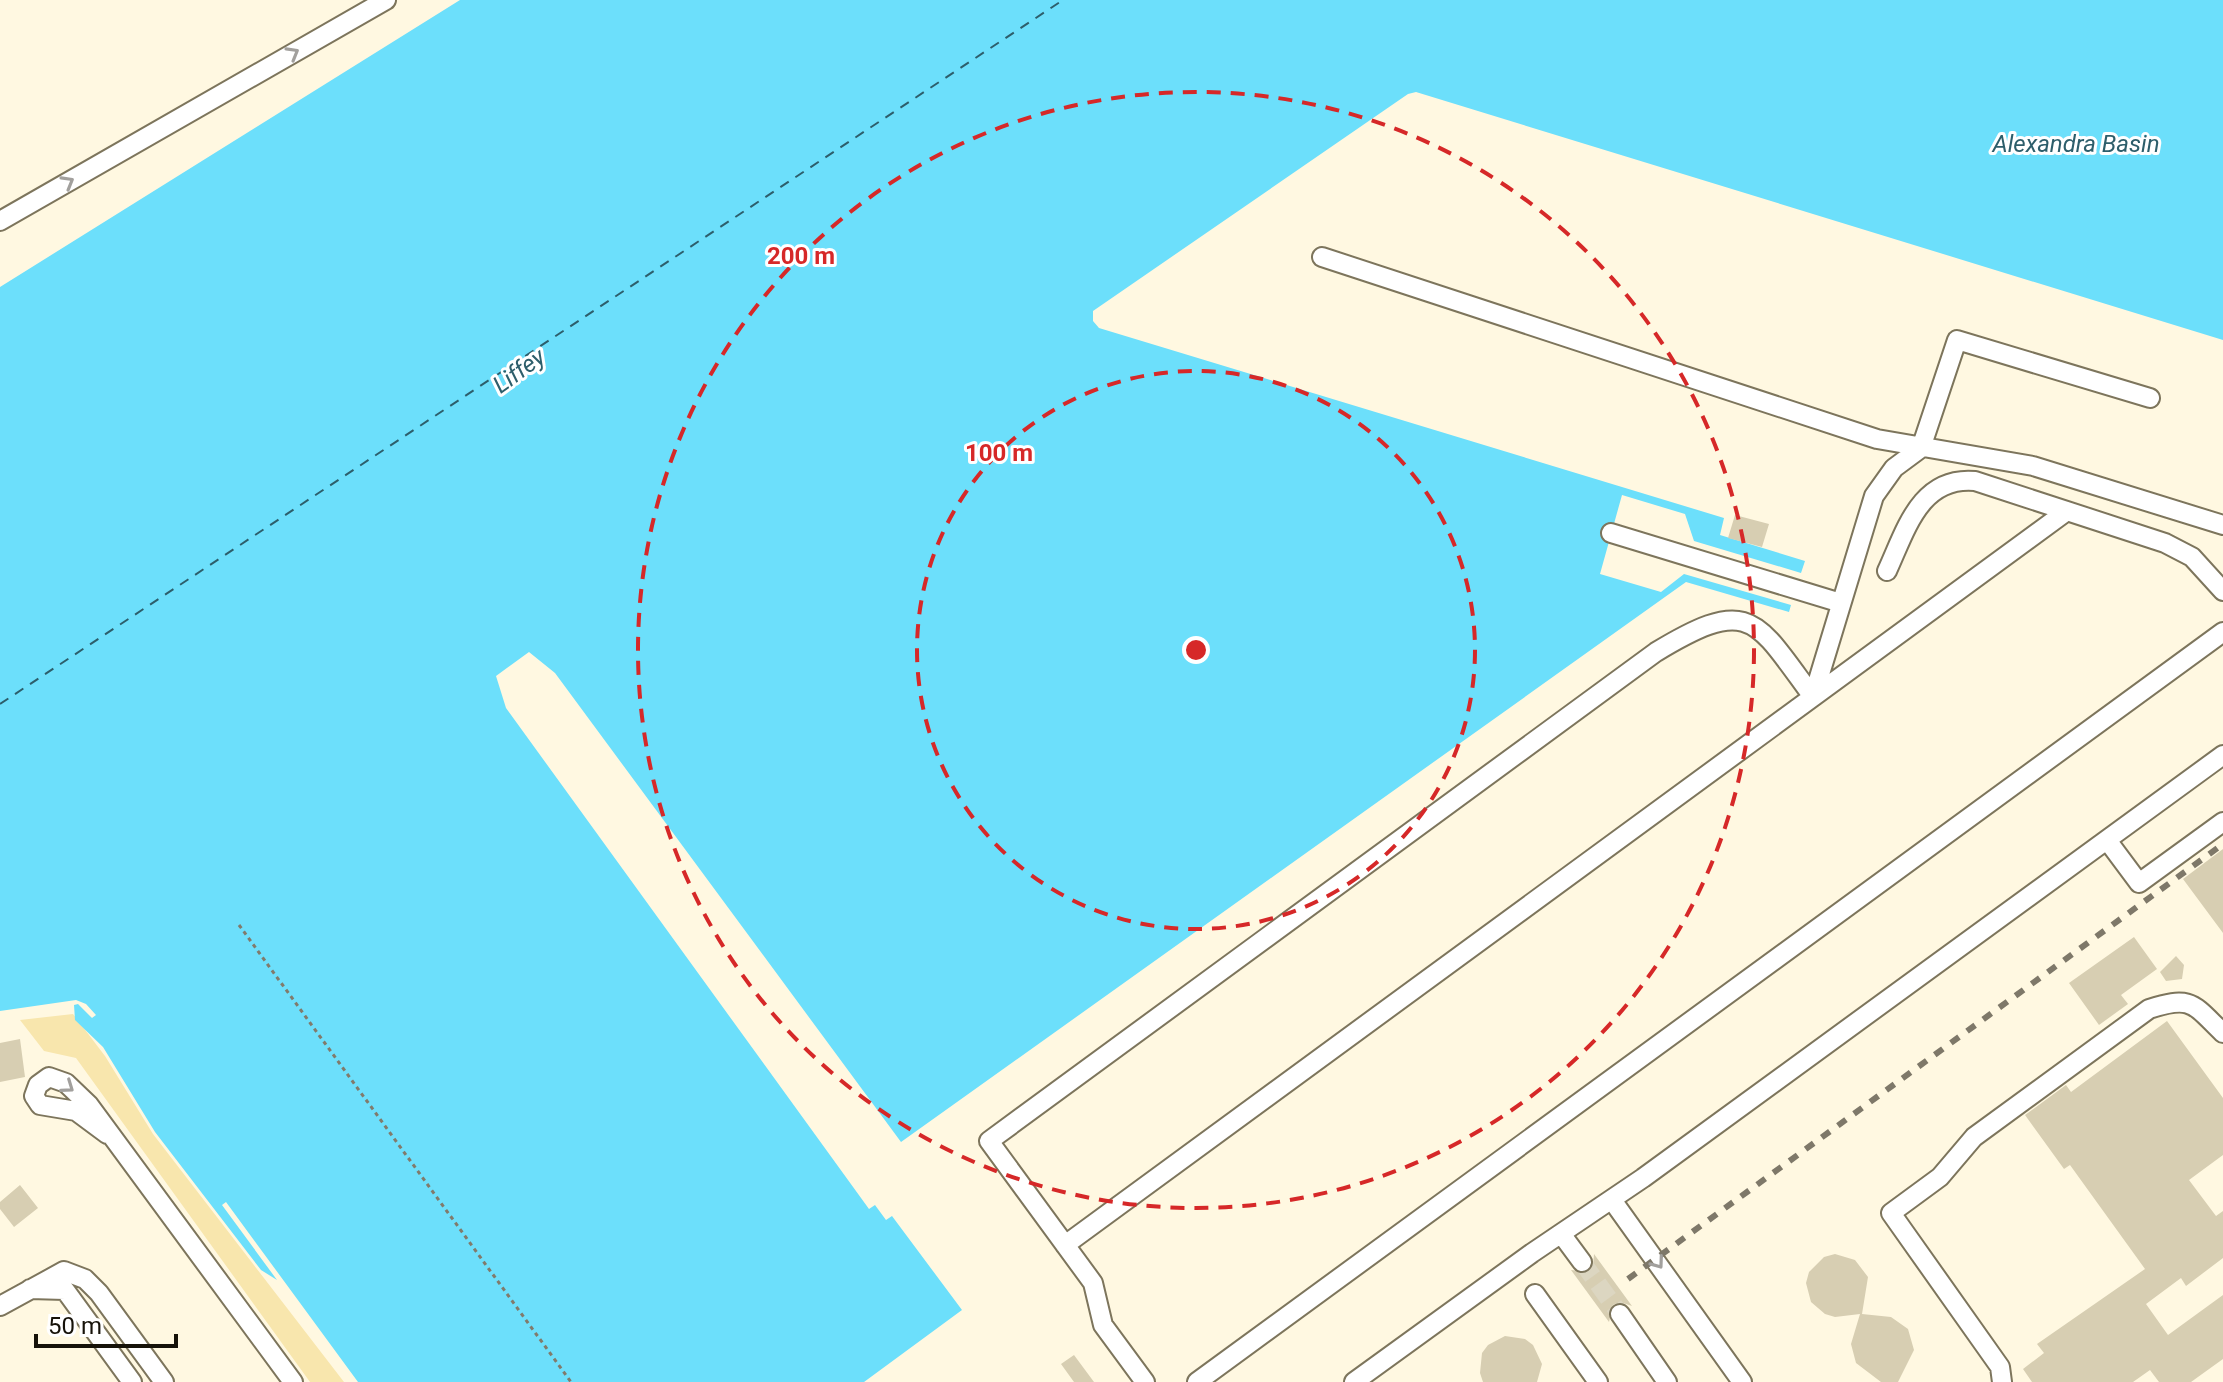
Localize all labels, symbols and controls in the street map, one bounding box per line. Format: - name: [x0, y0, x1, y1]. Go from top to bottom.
- one-way arrow: [285, 47, 299, 63]
- water label: Alexandra Basin: [1991, 130, 2160, 158]
- one-way arrow: [59, 176, 74, 192]
- text: 200 m: [767, 242, 835, 270]
- water label: Liffey: [488, 342, 551, 399]
- text: 100 m: [965, 439, 1033, 467]
- centre of rings: [1182, 636, 1210, 664]
- one-way arrow: [59, 1078, 73, 1093]
- one-way arrow: [1648, 1255, 1663, 1269]
- scale bar: [36, 1298, 176, 1348]
- text: 50 m: [48, 1312, 102, 1340]

